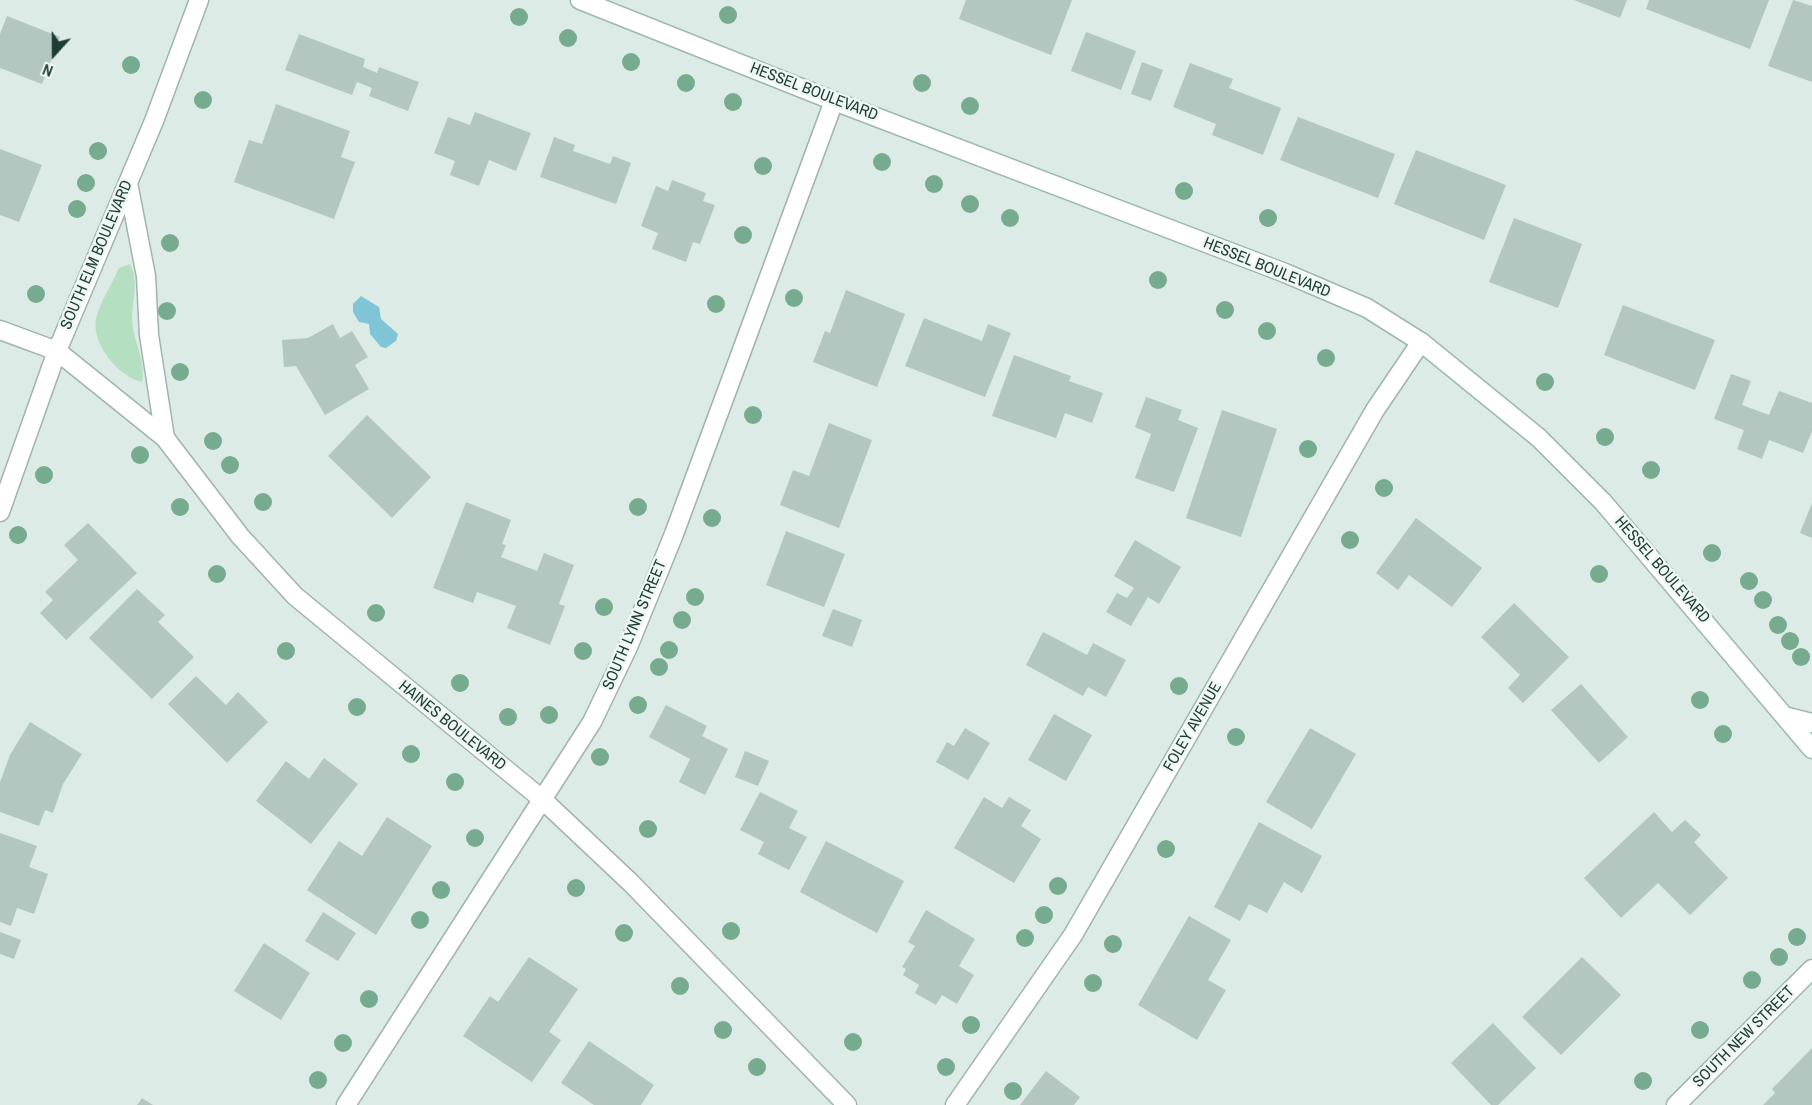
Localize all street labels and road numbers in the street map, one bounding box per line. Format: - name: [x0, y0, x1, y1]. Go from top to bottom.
- street label: HESSEL BOULEVARD: [747, 59, 881, 125]
- street label: SOUTH ELM BOULEVARD: [57, 178, 137, 332]
- street label: HESSEL BOULEVARD: [1201, 234, 1333, 302]
- street label: HESSEL BOULEVARD: [1610, 513, 1714, 627]
- street label: SOUTH LYNN STREET: [599, 557, 671, 693]
- street label: HAINES BOULEVARD: [394, 677, 510, 775]
- street label: FOLEY AVENUE: [1160, 679, 1226, 775]
- street label: SOUTH NEW STREET: [1689, 982, 1799, 1092]

